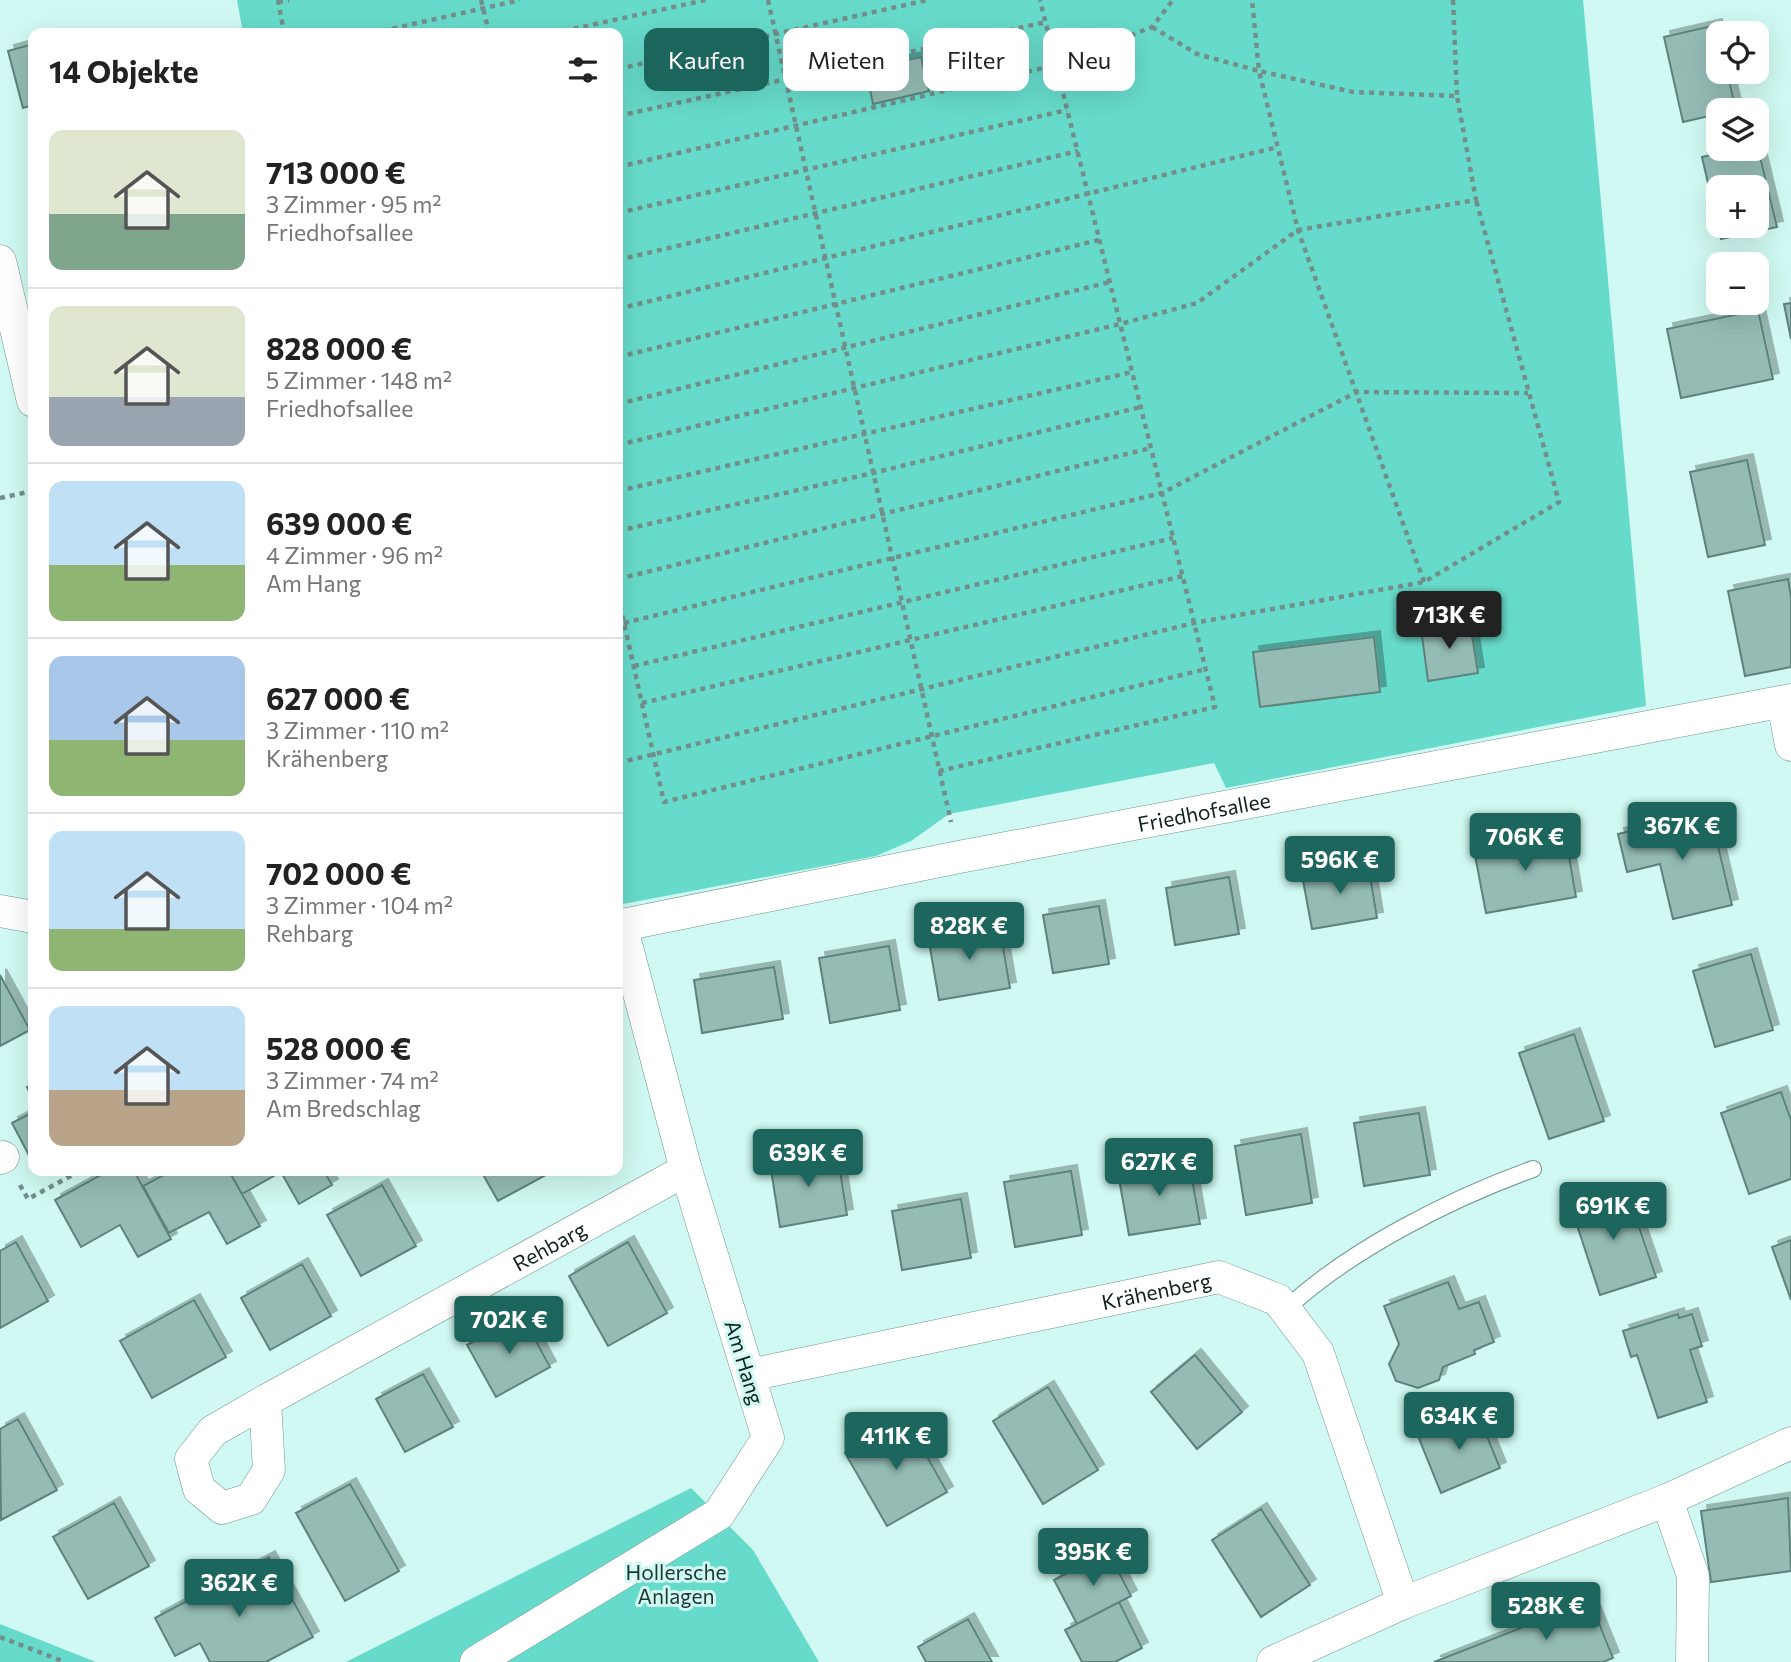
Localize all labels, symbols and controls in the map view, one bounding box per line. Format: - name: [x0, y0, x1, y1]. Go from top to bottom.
- map controls: [1706, 21, 1769, 315]
- button: locate: [1706, 21, 1769, 84]
- chip: Kaufen: [644, 28, 769, 91]
- chip: Mieten: [783, 28, 909, 91]
- chip: Filter: [923, 28, 1029, 91]
- chip: Neu: [1043, 28, 1135, 91]
- icon: filters: [564, 51, 602, 89]
- text: 14 Objekte: [49, 52, 199, 89]
- button: layers: [1706, 98, 1769, 161]
- text: 713 000 €: [266, 153, 406, 190]
- icon: home: [105, 158, 189, 242]
- button: +: [1706, 175, 1769, 238]
- text: 3 Zimmer · 95 m²: [266, 190, 441, 218]
- text: Friedhofsallee: [266, 218, 413, 246]
- button: −: [1706, 252, 1769, 315]
- text: 828 000 €: [266, 329, 412, 366]
- icon: home: [105, 334, 189, 418]
- text: 5 Zimmer · 148 m²: [266, 366, 452, 394]
- text: Friedhofsallee: [266, 394, 413, 422]
- text: 639 000 €: [266, 504, 413, 541]
- icon: home: [105, 509, 189, 593]
- text: 4 Zimmer · 96 m²: [266, 541, 443, 569]
- text: Am Hang: [266, 569, 361, 597]
- pin: 713K €: [1392, 592, 1506, 651]
- text: 713K €: [1412, 600, 1486, 628]
- text: 627 000 €: [266, 679, 410, 716]
- icon: home: [105, 684, 189, 768]
- text: 3 Zimmer · 110 m²: [266, 716, 449, 744]
- text: Krähenberg: [266, 744, 388, 772]
- street label: Friedhofsallee: [1135, 786, 1272, 836]
- pin: 367K €: [1625, 802, 1739, 862]
- text: 367K €: [1644, 811, 1720, 839]
- pin: 706K €: [1468, 814, 1582, 873]
- text: 706K €: [1486, 822, 1564, 850]
- pin: 596K €: [1283, 836, 1397, 896]
- text: 596K €: [1301, 845, 1379, 873]
- text: 702 000 €: [266, 854, 412, 891]
- icon: home: [105, 859, 189, 943]
- text: 3 Zimmer · 104 m²: [266, 891, 453, 919]
- pin: 828K €: [912, 902, 1026, 962]
- text: 828K €: [930, 911, 1008, 939]
- text: Rehbarg: [266, 919, 353, 947]
- text: 528 000 €: [266, 1029, 411, 1066]
- icon: home: [105, 1034, 189, 1118]
- text: 3 Zimmer · 74 m²: [266, 1066, 439, 1094]
- text: Am Bredschlag: [266, 1094, 421, 1122]
- pin: 639K €: [751, 1130, 865, 1189]
- text: 639K €: [769, 1138, 847, 1166]
- pin: 627K €: [1102, 1138, 1216, 1198]
- text: 627K €: [1121, 1147, 1197, 1175]
- pin: 691K €: [1556, 1182, 1670, 1242]
- text: 691K €: [1575, 1191, 1651, 1219]
- street label: Rehbarg: [508, 1215, 590, 1275]
- street label: Krähenberg: [1099, 1266, 1213, 1314]
- pin: 702K €: [452, 1296, 566, 1356]
- text: 702K €: [470, 1305, 548, 1333]
- street label: Am Hang: [720, 1317, 770, 1407]
- pin: 634K €: [1402, 1392, 1516, 1452]
- text: 634K €: [1420, 1401, 1498, 1429]
- pin: 411K €: [839, 1412, 953, 1472]
- text: 411K €: [861, 1421, 931, 1449]
- pin: 395K €: [1036, 1528, 1150, 1588]
- text: 395K €: [1054, 1537, 1132, 1565]
- park label: Hollersche Anlagen: [625, 1559, 727, 1608]
- pin: 362K €: [182, 1560, 296, 1619]
- text: 362K €: [200, 1568, 278, 1596]
- pin: 528K €: [1489, 1582, 1603, 1642]
- text: 528K €: [1507, 1591, 1585, 1619]

